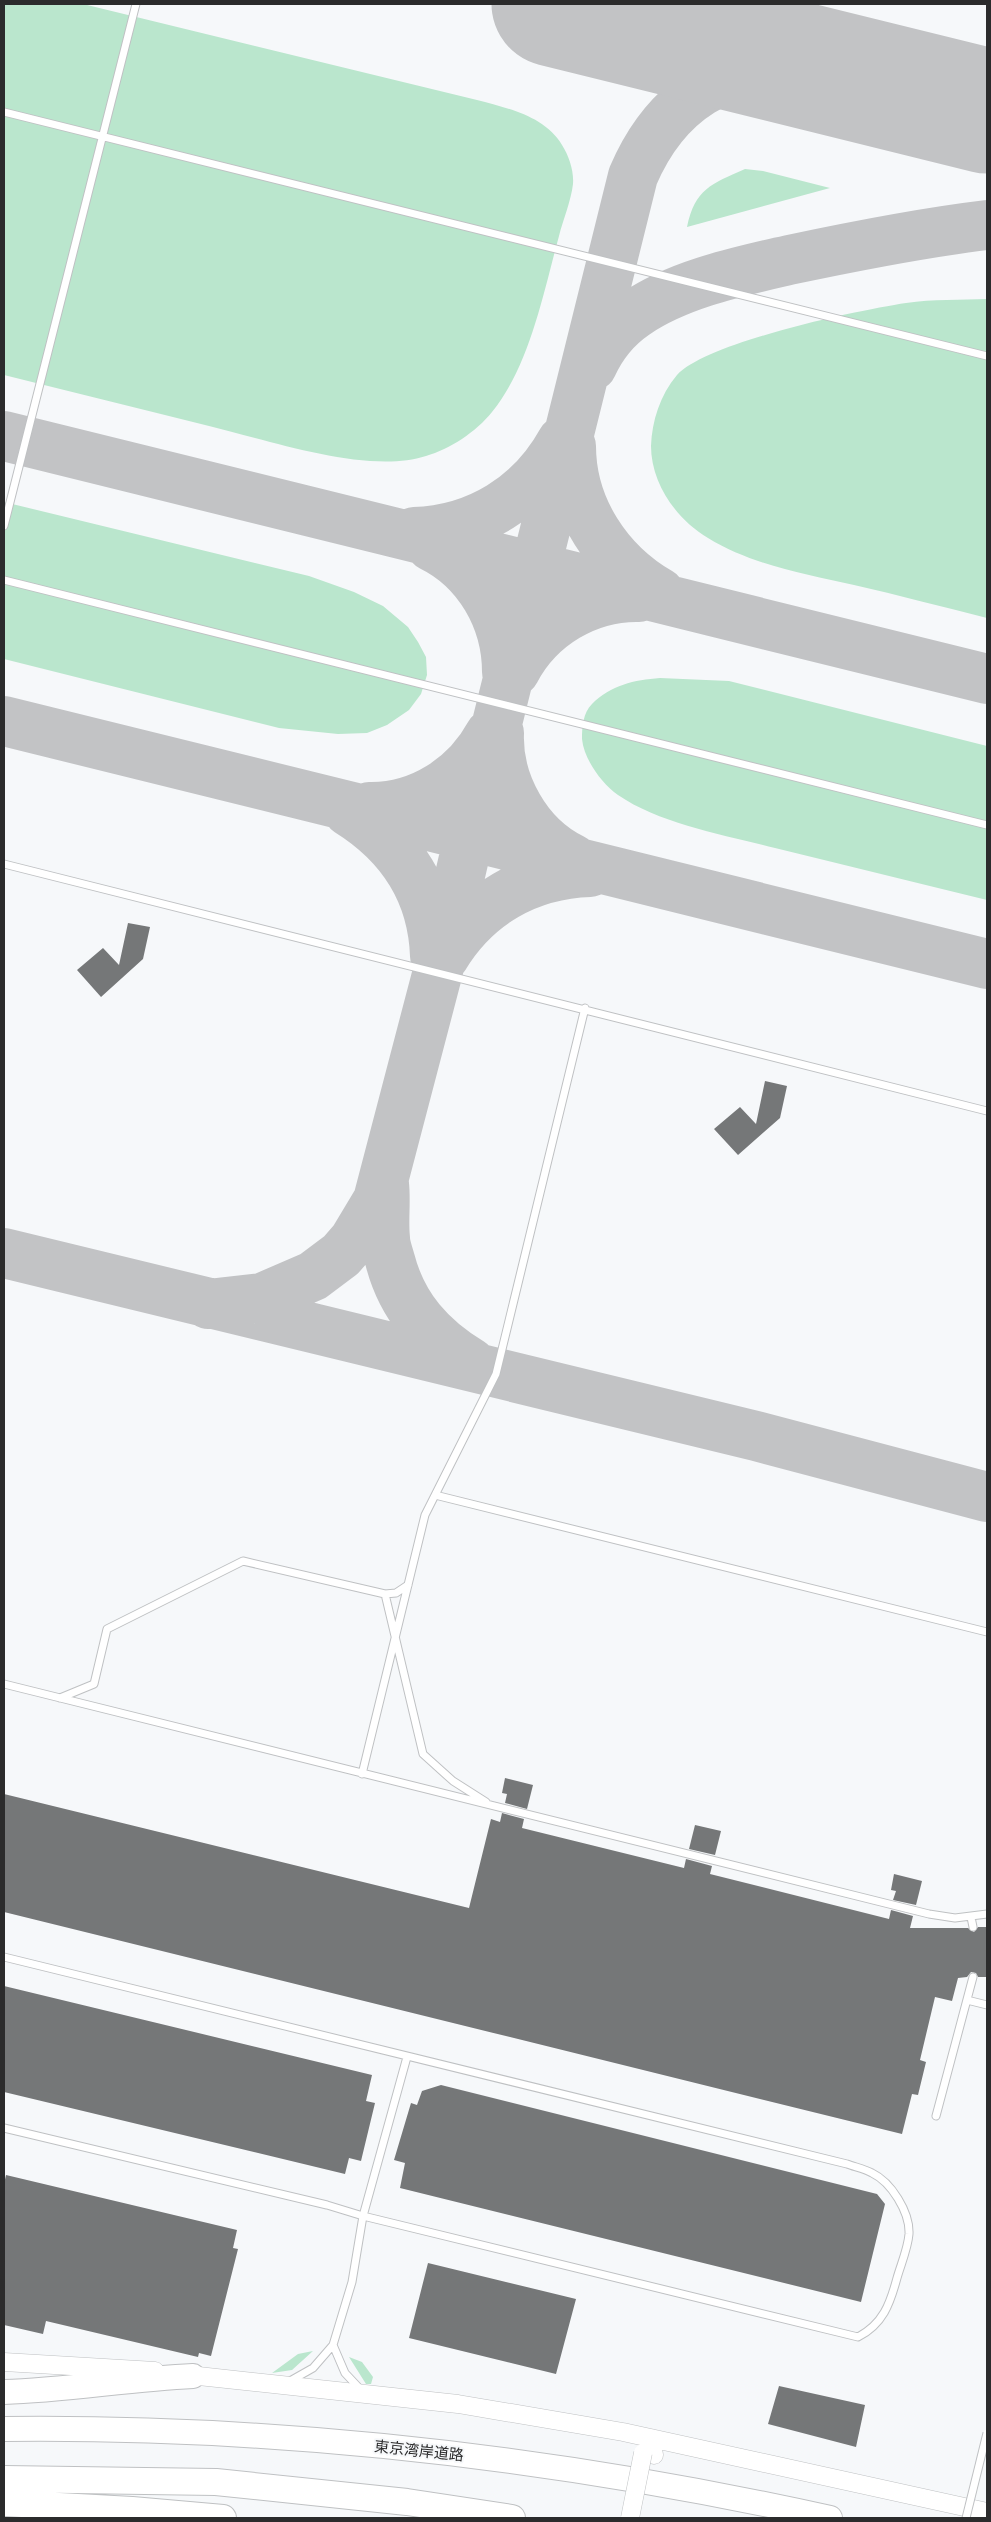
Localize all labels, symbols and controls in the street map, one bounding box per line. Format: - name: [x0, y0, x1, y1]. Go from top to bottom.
- street label: 東京湾岸道路: [373, 2436, 465, 2465]

